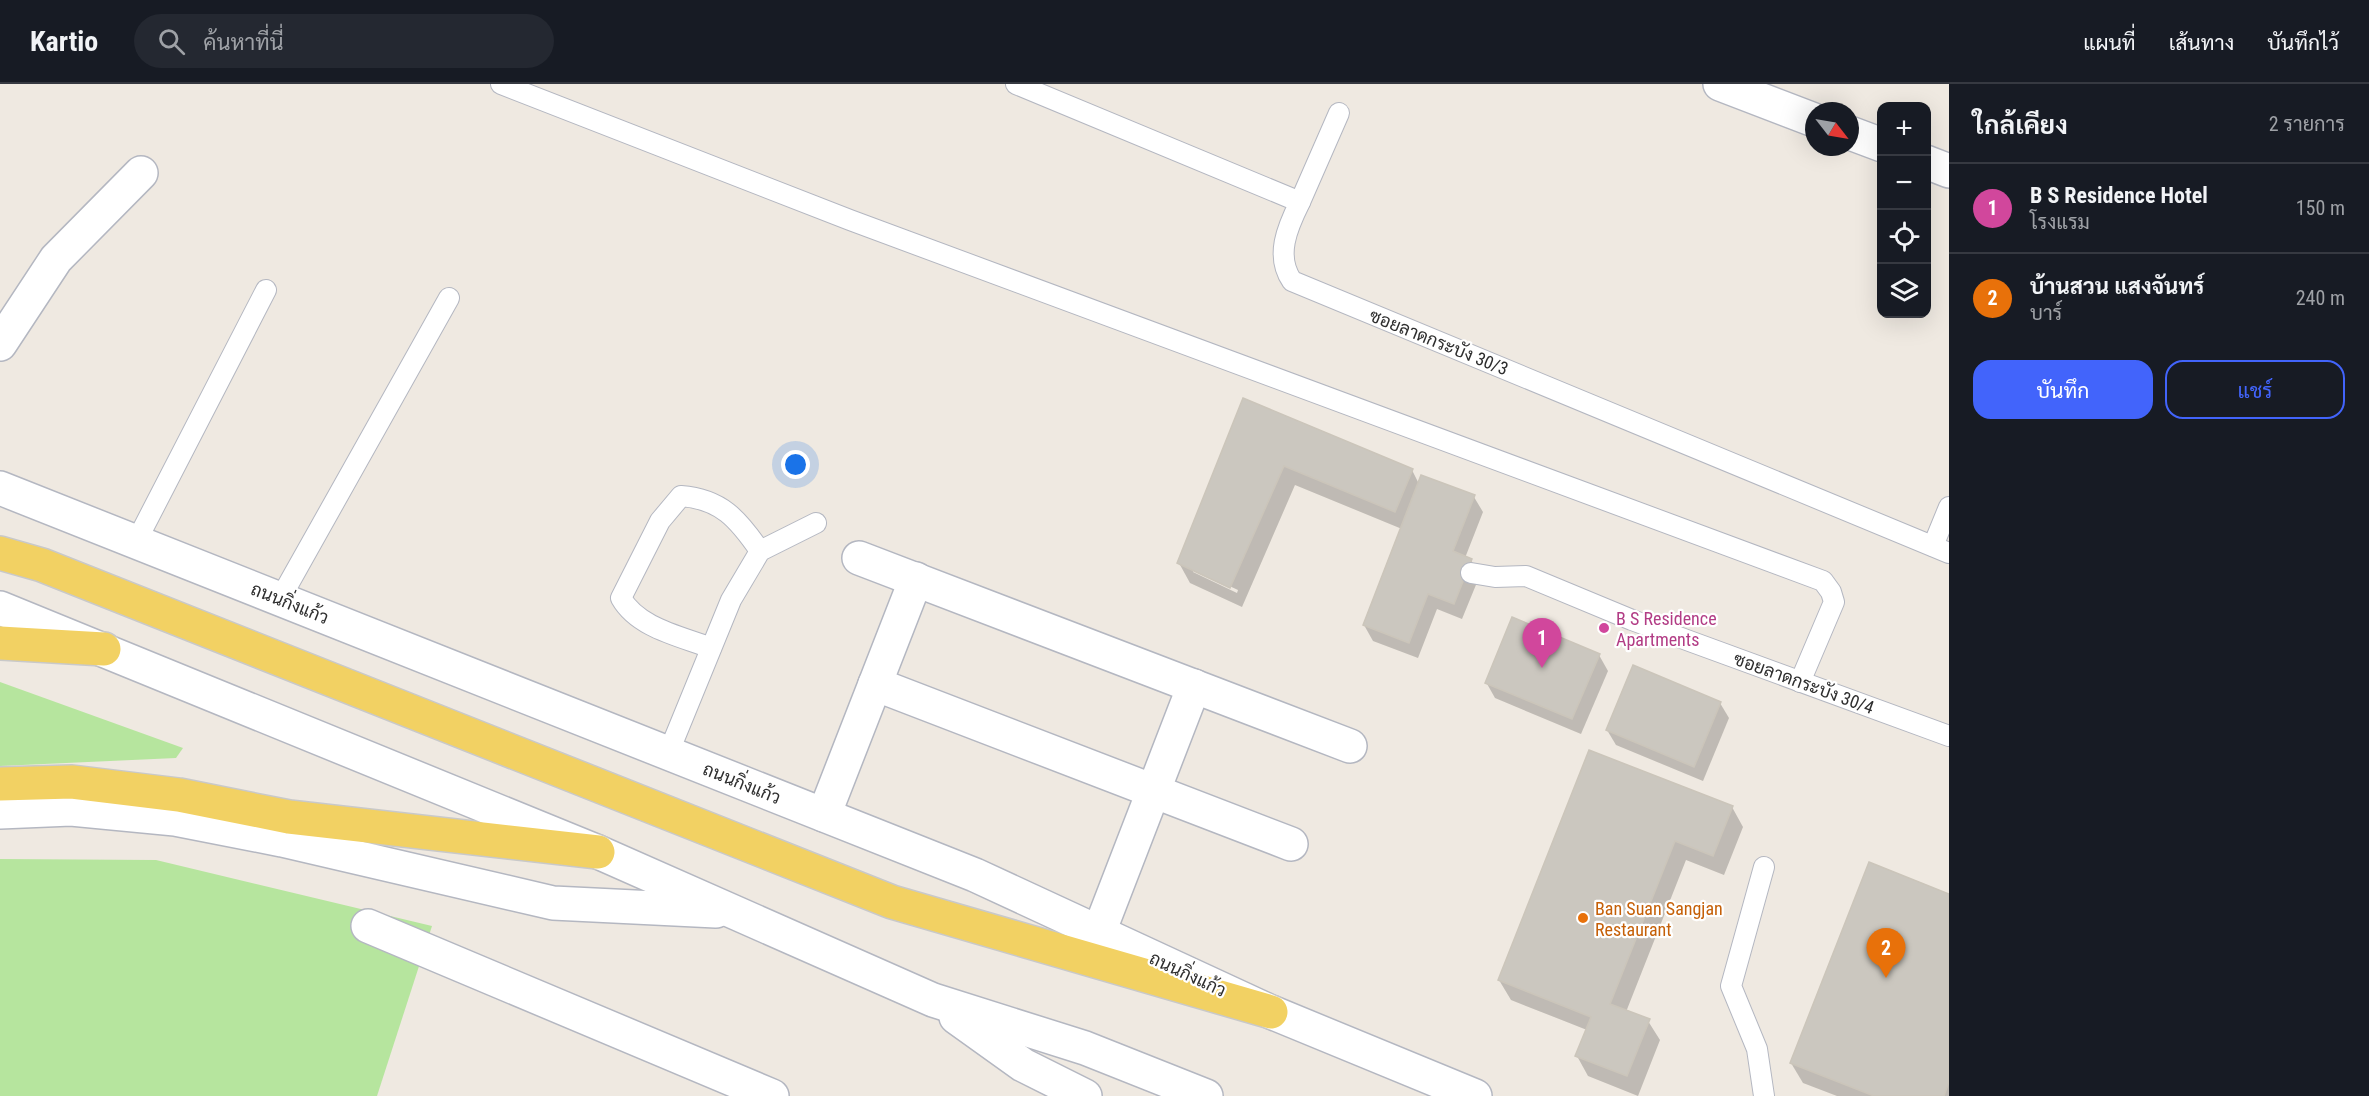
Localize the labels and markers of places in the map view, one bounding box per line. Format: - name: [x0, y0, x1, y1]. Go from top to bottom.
- place label: B S Residence Apartments: [1616, 608, 1717, 650]
- pin: 1: [1522, 618, 1562, 668]
- marker: B S Residence Apartments: [1597, 621, 1611, 635]
- place label: Ban Suan Sangjan Restaurant: [1595, 898, 1723, 940]
- marker: Ban Suan Sangjan Restaurant: [1576, 911, 1590, 925]
- pin: 2: [1866, 928, 1906, 978]

